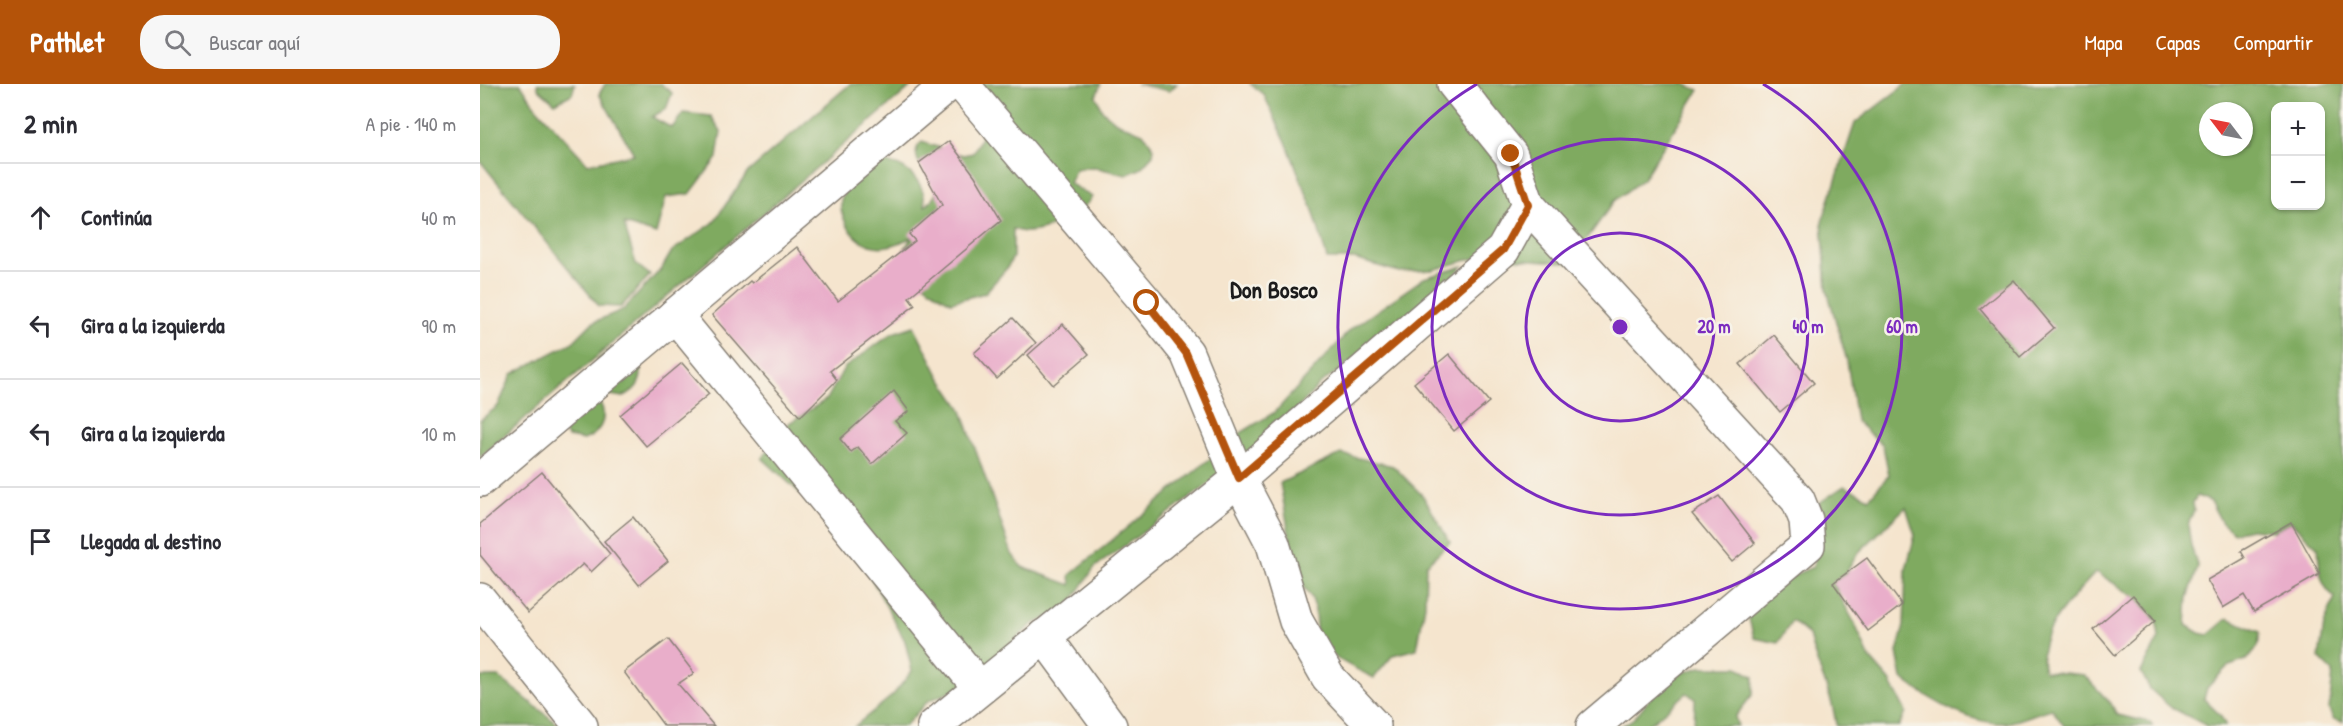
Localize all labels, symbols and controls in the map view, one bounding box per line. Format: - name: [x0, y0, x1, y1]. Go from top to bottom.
- search box: [140, 15, 560, 69]
- text: Pathlet: [30, 23, 104, 61]
- icon: search: [161, 26, 194, 59]
- text: Buscar aquí: [209, 27, 301, 57]
- text: Mapa: [2084, 28, 2122, 57]
- text: Capas: [2155, 28, 2200, 57]
- text: Compartir: [2233, 28, 2313, 57]
- north arrow: [2199, 102, 2253, 156]
- map controls: [2271, 102, 2325, 210]
- button: +: [2271, 102, 2325, 156]
- text: 2 min: [24, 106, 77, 141]
- text: A pie · 140 m: [366, 110, 456, 137]
- route end: [1497, 140, 1523, 166]
- button: −: [2271, 156, 2325, 210]
- icon: ahead: [24, 201, 57, 234]
- text: Continúa: [81, 202, 152, 232]
- text: 40 m: [421, 204, 456, 231]
- district label: Don Bosco: [1230, 273, 1318, 305]
- route start: [1133, 289, 1159, 315]
- icon: left: [24, 309, 57, 342]
- text: Gira a la izquierda: [81, 310, 225, 340]
- text: 90 m: [422, 312, 456, 339]
- text: 20 m: [1698, 314, 1730, 339]
- text: 40 m: [1792, 314, 1824, 339]
- text: 60 m: [1886, 314, 1918, 339]
- centre of rings: [1610, 317, 1630, 337]
- icon: left: [24, 417, 57, 450]
- text: Gira a la izquierda: [81, 418, 225, 448]
- text: 10 m: [422, 420, 456, 447]
- icon: arrive: [24, 525, 57, 558]
- text: Llegada al destino: [81, 526, 221, 556]

